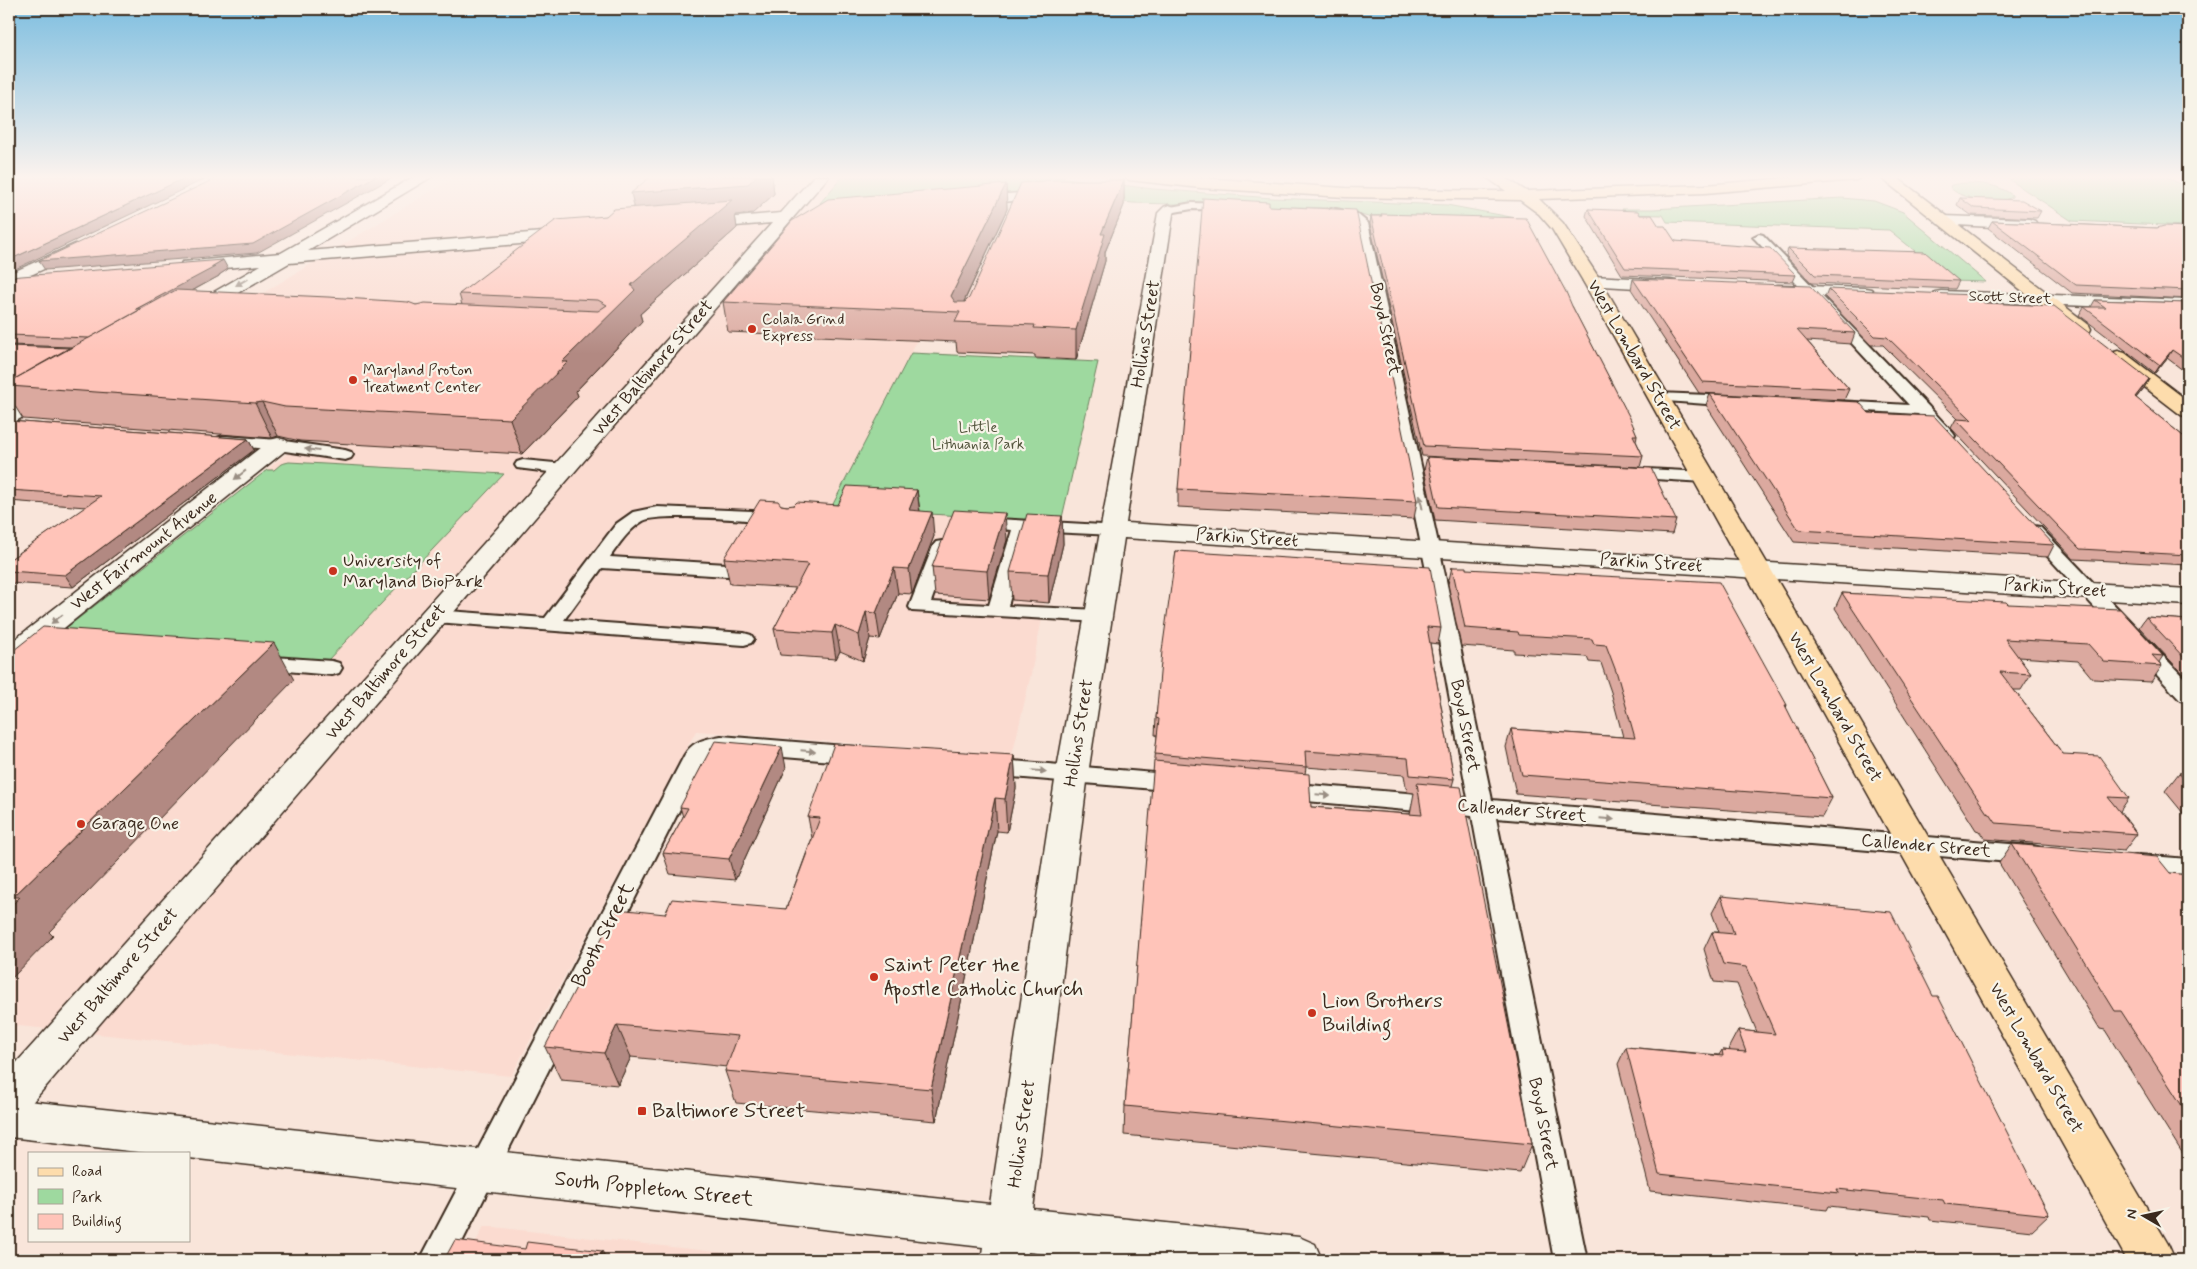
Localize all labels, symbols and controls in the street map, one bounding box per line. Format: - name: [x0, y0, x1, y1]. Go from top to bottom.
- street label: West Lombard Street: [1581, 275, 1687, 435]
- one-way arrow: [236, 278, 249, 287]
- street label: Hollins Street: [1126, 278, 1166, 390]
- street label: Boyd Street: [1363, 281, 1407, 378]
- street label: Scott Street: [1968, 287, 2052, 309]
- street label: West Baltimore Street: [587, 295, 719, 441]
- place label: Colala Grind Express: [762, 310, 844, 347]
- marker: Colala Grind Express: [746, 323, 758, 335]
- place label: Maryland Proton Treatment Center: [363, 361, 481, 398]
- marker: Maryland Proton Treatment Center: [347, 374, 359, 386]
- park label: Little Lithuania Park: [932, 418, 1024, 455]
- one-way arrow: [303, 446, 319, 454]
- one-way arrow: [234, 470, 247, 481]
- street label: West Fairmount Avenue: [66, 486, 222, 616]
- one-way arrow: [1417, 494, 1425, 510]
- street label: Parkin Street: [1195, 522, 1299, 554]
- street label: Parkin Street: [1599, 547, 1703, 579]
- place label: University of Maryland BioPark: [343, 549, 483, 594]
- marker: University of Maryland BioPark: [327, 565, 339, 577]
- street label: Parkin Street: [2003, 572, 2107, 604]
- street label: West Baltimore Street: [320, 599, 452, 745]
- one-way arrow: [51, 614, 64, 625]
- street label: West Lombard Street: [1782, 627, 1888, 787]
- street label: Hollins Street: [1059, 677, 1099, 789]
- street label: Boyd Street: [1444, 678, 1486, 775]
- one-way arrow: [800, 747, 816, 755]
- one-way arrow: [1032, 767, 1048, 775]
- one-way arrow: [1316, 791, 1332, 799]
- street label: Callender Street: [1456, 793, 1588, 829]
- place label: Garage One: [91, 812, 179, 837]
- one-way arrow: [1600, 815, 1616, 823]
- marker: Garage One: [75, 818, 87, 830]
- street label: Callender Street: [1860, 828, 1992, 864]
- street label: Booth Street: [565, 877, 642, 992]
- street label: West Baltimore Street: [52, 903, 184, 1049]
- place label: Saint Peter the Apostle Catholic Church: [884, 951, 1083, 1004]
- marker: Saint Peter the Apostle Catholic Church: [868, 971, 880, 983]
- street label: West Lombard Street: [1983, 978, 2089, 1138]
- place label: Lion Brothers Building: [1322, 987, 1443, 1041]
- marker: Lion Brothers Building: [1306, 1007, 1318, 1019]
- street label: Boyd Street: [1522, 1076, 1564, 1173]
- street label: Hollins Street: [1003, 1078, 1041, 1190]
- place label: Baltimore Street: [652, 1097, 806, 1125]
- marker: Baltimore Street: [636, 1105, 648, 1117]
- legend: [28, 1152, 190, 1242]
- text: Road: [72, 1162, 102, 1182]
- street label: South Poppleton Street: [553, 1165, 756, 1213]
- text: Park: [72, 1188, 102, 1208]
- north arrow: [2120, 1192, 2170, 1242]
- text: N: [2123, 1208, 2142, 1220]
- text: Building: [72, 1212, 122, 1233]

